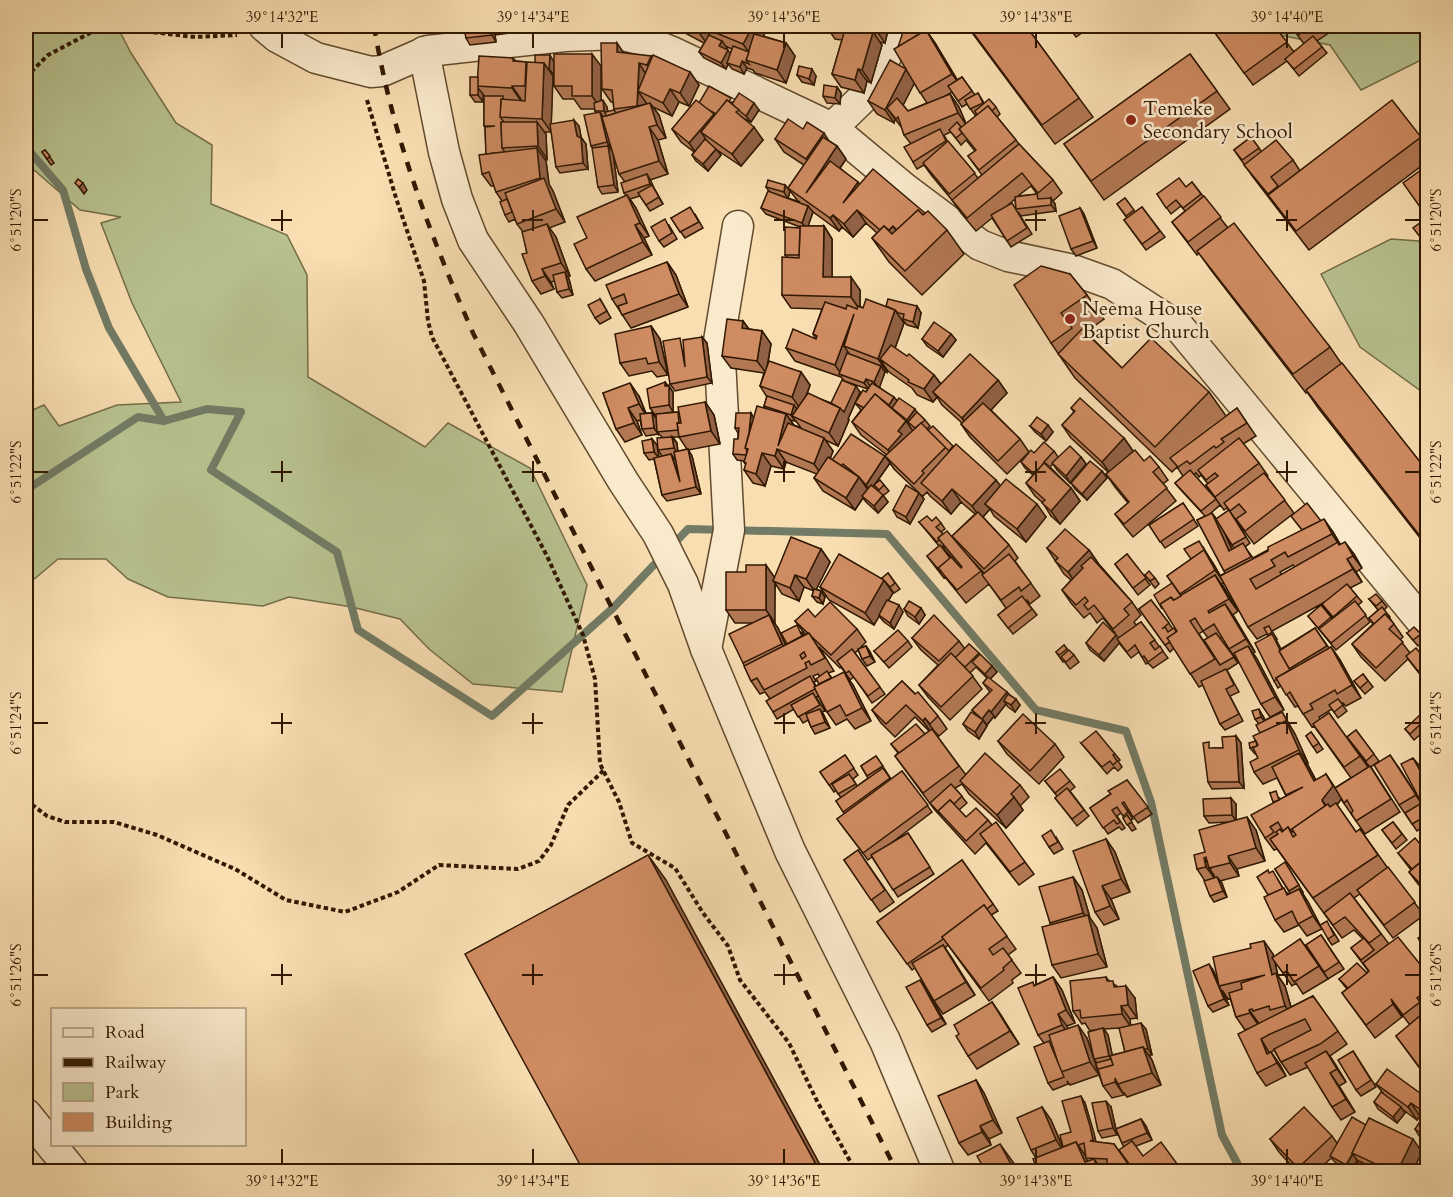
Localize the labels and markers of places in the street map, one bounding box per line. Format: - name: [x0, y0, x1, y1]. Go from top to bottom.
- place label: Temeke Secondary School: [1143, 95, 1293, 145]
- marker: Temeke Secondary School: [1124, 113, 1138, 127]
- place label: Neema House Baptist Church: [1082, 295, 1210, 345]
- marker: Neema House Baptist Church: [1063, 312, 1077, 326]

